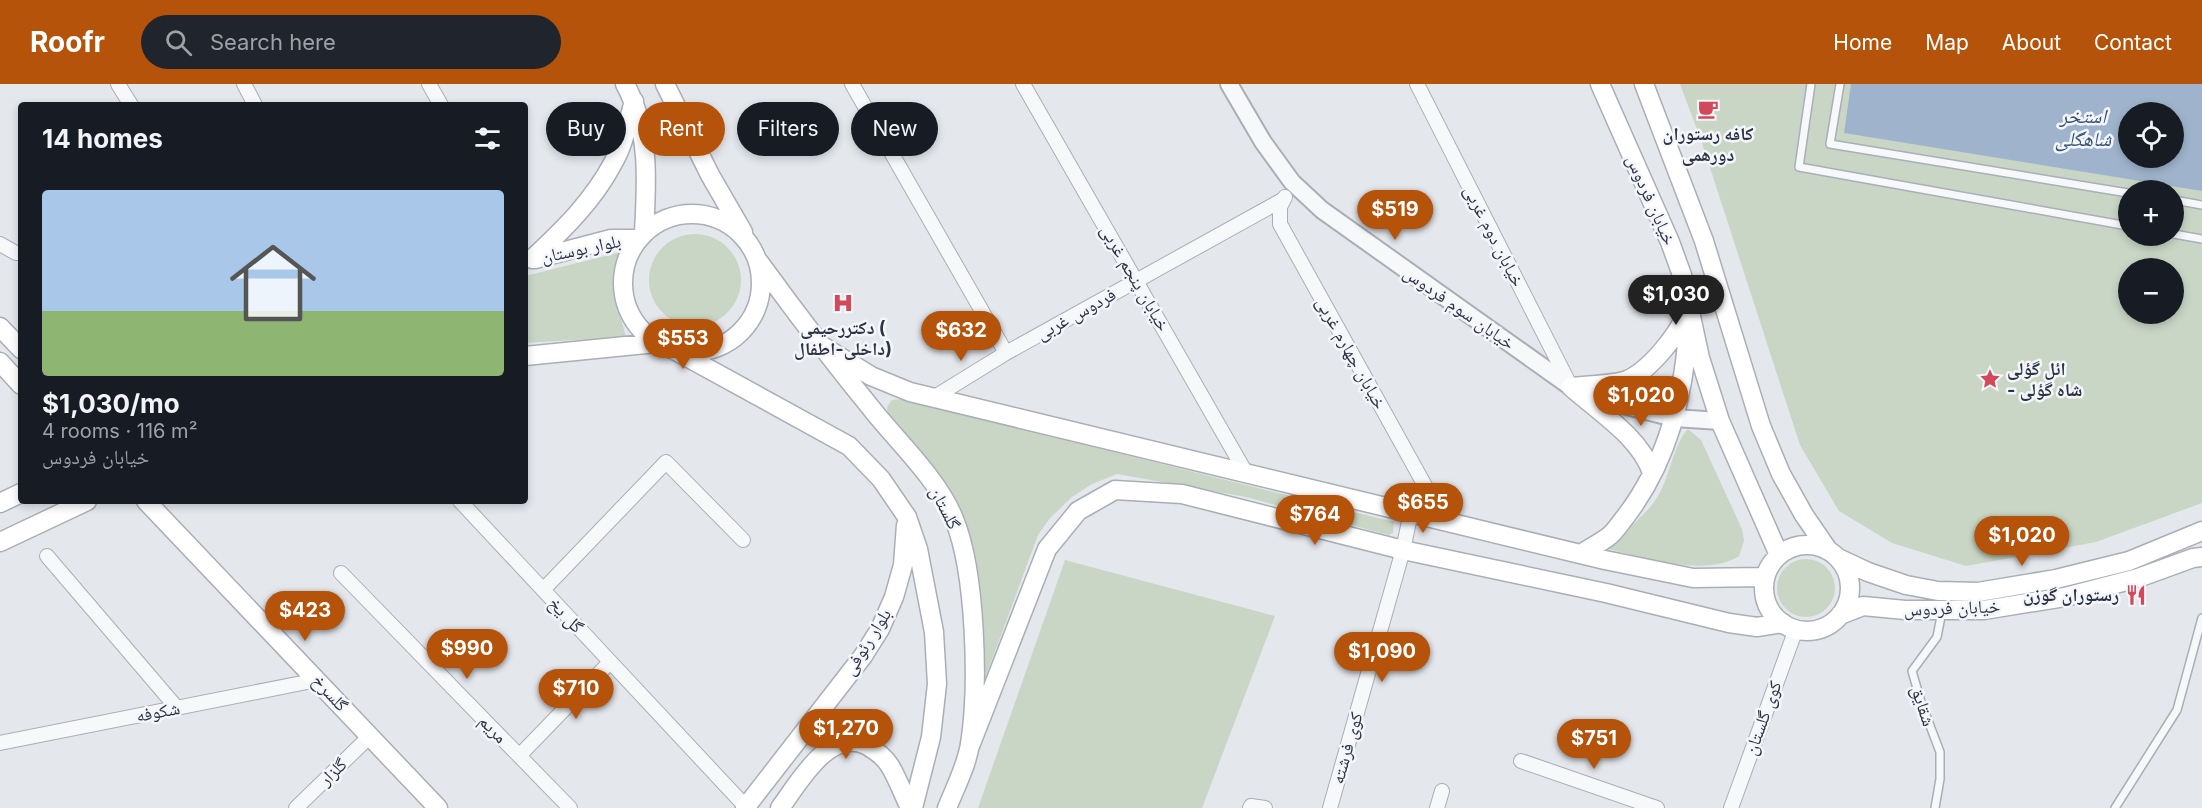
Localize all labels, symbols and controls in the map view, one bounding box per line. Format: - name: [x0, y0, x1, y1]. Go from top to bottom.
- search box: [141, 15, 561, 69]
- text: Roofr: [30, 25, 105, 59]
- icon: search: [162, 26, 195, 59]
- text: Search here: [210, 29, 336, 55]
- text: Home: [1833, 30, 1892, 55]
- text: Map: [1925, 30, 1969, 55]
- text: About: [2002, 30, 2061, 55]
- text: Contact: [2094, 30, 2172, 55]
- cafe icon: کافه رستوران دورهمی: [1696, 97, 1720, 121]
- chip: Buy: [546, 102, 626, 156]
- chip: Rent: [638, 102, 725, 156]
- chip: Filters: [737, 102, 839, 156]
- chip: New: [851, 102, 938, 156]
- map controls: [2118, 102, 2184, 324]
- button: locate: [2118, 102, 2184, 168]
- water label: استخر شاهگلی: [2055, 104, 2113, 152]
- icon: filters: [471, 122, 504, 155]
- text: 14 homes: [42, 123, 163, 154]
- place label: کافه رستوران دورهمی: [1663, 123, 1753, 166]
- street label: خیابان فردوس: [1621, 151, 1681, 249]
- button: +: [2118, 180, 2184, 246]
- street label: خیابان دوم غربی: [1458, 182, 1529, 291]
- pin: $519: [1359, 190, 1431, 241]
- text: $519: [1371, 197, 1419, 221]
- street label: خیابان پنجم غربی: [1095, 221, 1174, 336]
- icon: home: [219, 229, 327, 337]
- street label: بلوار بوستان: [539, 230, 623, 268]
- button: −: [2118, 258, 2184, 324]
- street label: خیابان سوم فردوس: [1399, 262, 1519, 355]
- pin: $1,030: [1627, 275, 1725, 326]
- text: $1,030: [1642, 282, 1710, 306]
- street label: فردوس غربی: [1032, 283, 1120, 345]
- hospital icon: دکتررحیمی ( داخلی-اطفال): [831, 291, 855, 315]
- street label: خیابان چهارم غربی: [1310, 293, 1391, 413]
- pin: $632: [925, 311, 997, 362]
- place label: دکتررحیمی ( داخلی-اطفال): [794, 317, 892, 360]
- text: $632: [935, 318, 987, 342]
- pin: $553: [647, 319, 719, 370]
- text: $553: [657, 326, 709, 350]
- place label: ائل گؤلی - شاه گؤلی: [2007, 358, 2082, 401]
- place icon: ائل گؤلی - شاه گؤلی: [1978, 367, 2002, 391]
- pin: $1,020: [1592, 376, 1690, 427]
- text: $1,020: [1607, 383, 1675, 407]
- text: $1,030/mo: [42, 388, 180, 419]
- text: 4 rooms · 116 m²: [42, 419, 197, 443]
- text: خیابان فردوس: [42, 445, 149, 469]
- street label: گلستان: [925, 483, 965, 534]
- pin: $655: [1387, 483, 1459, 534]
- text: $655: [1397, 490, 1449, 514]
- pin: $764: [1279, 495, 1351, 546]
- text: $764: [1290, 502, 1340, 526]
- pin: $1,020: [1973, 516, 2071, 567]
- text: $1,020: [1988, 523, 2056, 547]
- restaurant icon: رستوران گوزن: [2124, 583, 2148, 607]
- place label: رستوران گوزن: [2023, 584, 2119, 606]
- pin: $423: [269, 591, 341, 642]
- street label: گل یخ: [543, 592, 588, 639]
- street label: خیابان فردوس: [1903, 595, 2001, 621]
- text: $423: [279, 598, 331, 622]
- street label: بلوار رئوفی: [838, 605, 896, 679]
- pin: $990: [431, 629, 503, 680]
- pin: $1,090: [1333, 632, 1431, 683]
- text: $990: [441, 636, 493, 660]
- text: $1,090: [1348, 639, 1416, 663]
- pin: $710: [540, 669, 612, 720]
- street label: گلسرخ: [307, 670, 353, 717]
- text: $710: [553, 676, 599, 700]
- street label: کوی گلستان: [1739, 677, 1787, 758]
- street label: شقایق: [1906, 683, 1940, 729]
- street label: شکوفه: [134, 697, 182, 726]
- pin: $1,270: [797, 709, 895, 760]
- street label: کوی فرشته: [1326, 709, 1368, 786]
- street label: مریم: [474, 710, 512, 749]
- text: $1,270: [813, 716, 879, 740]
- pin: $751: [1558, 719, 1630, 770]
- text: $751: [1571, 726, 1617, 750]
- street label: گلزار: [314, 753, 351, 790]

